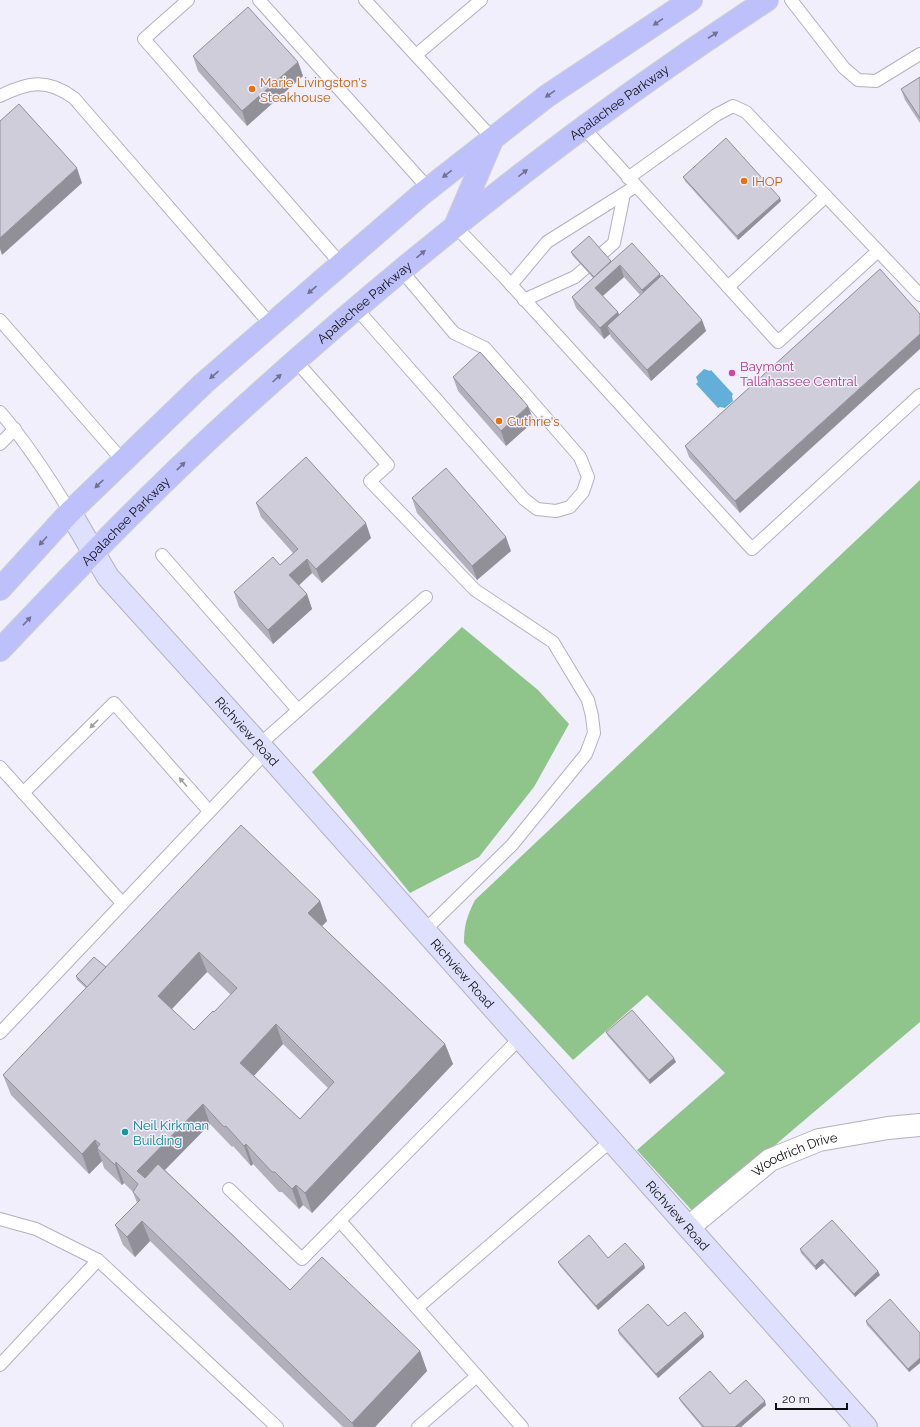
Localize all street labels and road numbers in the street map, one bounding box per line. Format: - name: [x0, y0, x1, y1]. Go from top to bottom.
- street label: Apalachee Parkway: [567, 62, 672, 143]
- street label: Apalachee Parkway: [314, 258, 415, 346]
- street label: Apalachee Parkway: [78, 474, 173, 569]
- street label: Richview Road: [212, 694, 282, 769]
- street label: Richview Road: [427, 936, 497, 1011]
- street label: Woodrich Drive: [749, 1130, 839, 1180]
- street label: Richview Road: [643, 1178, 712, 1253]

